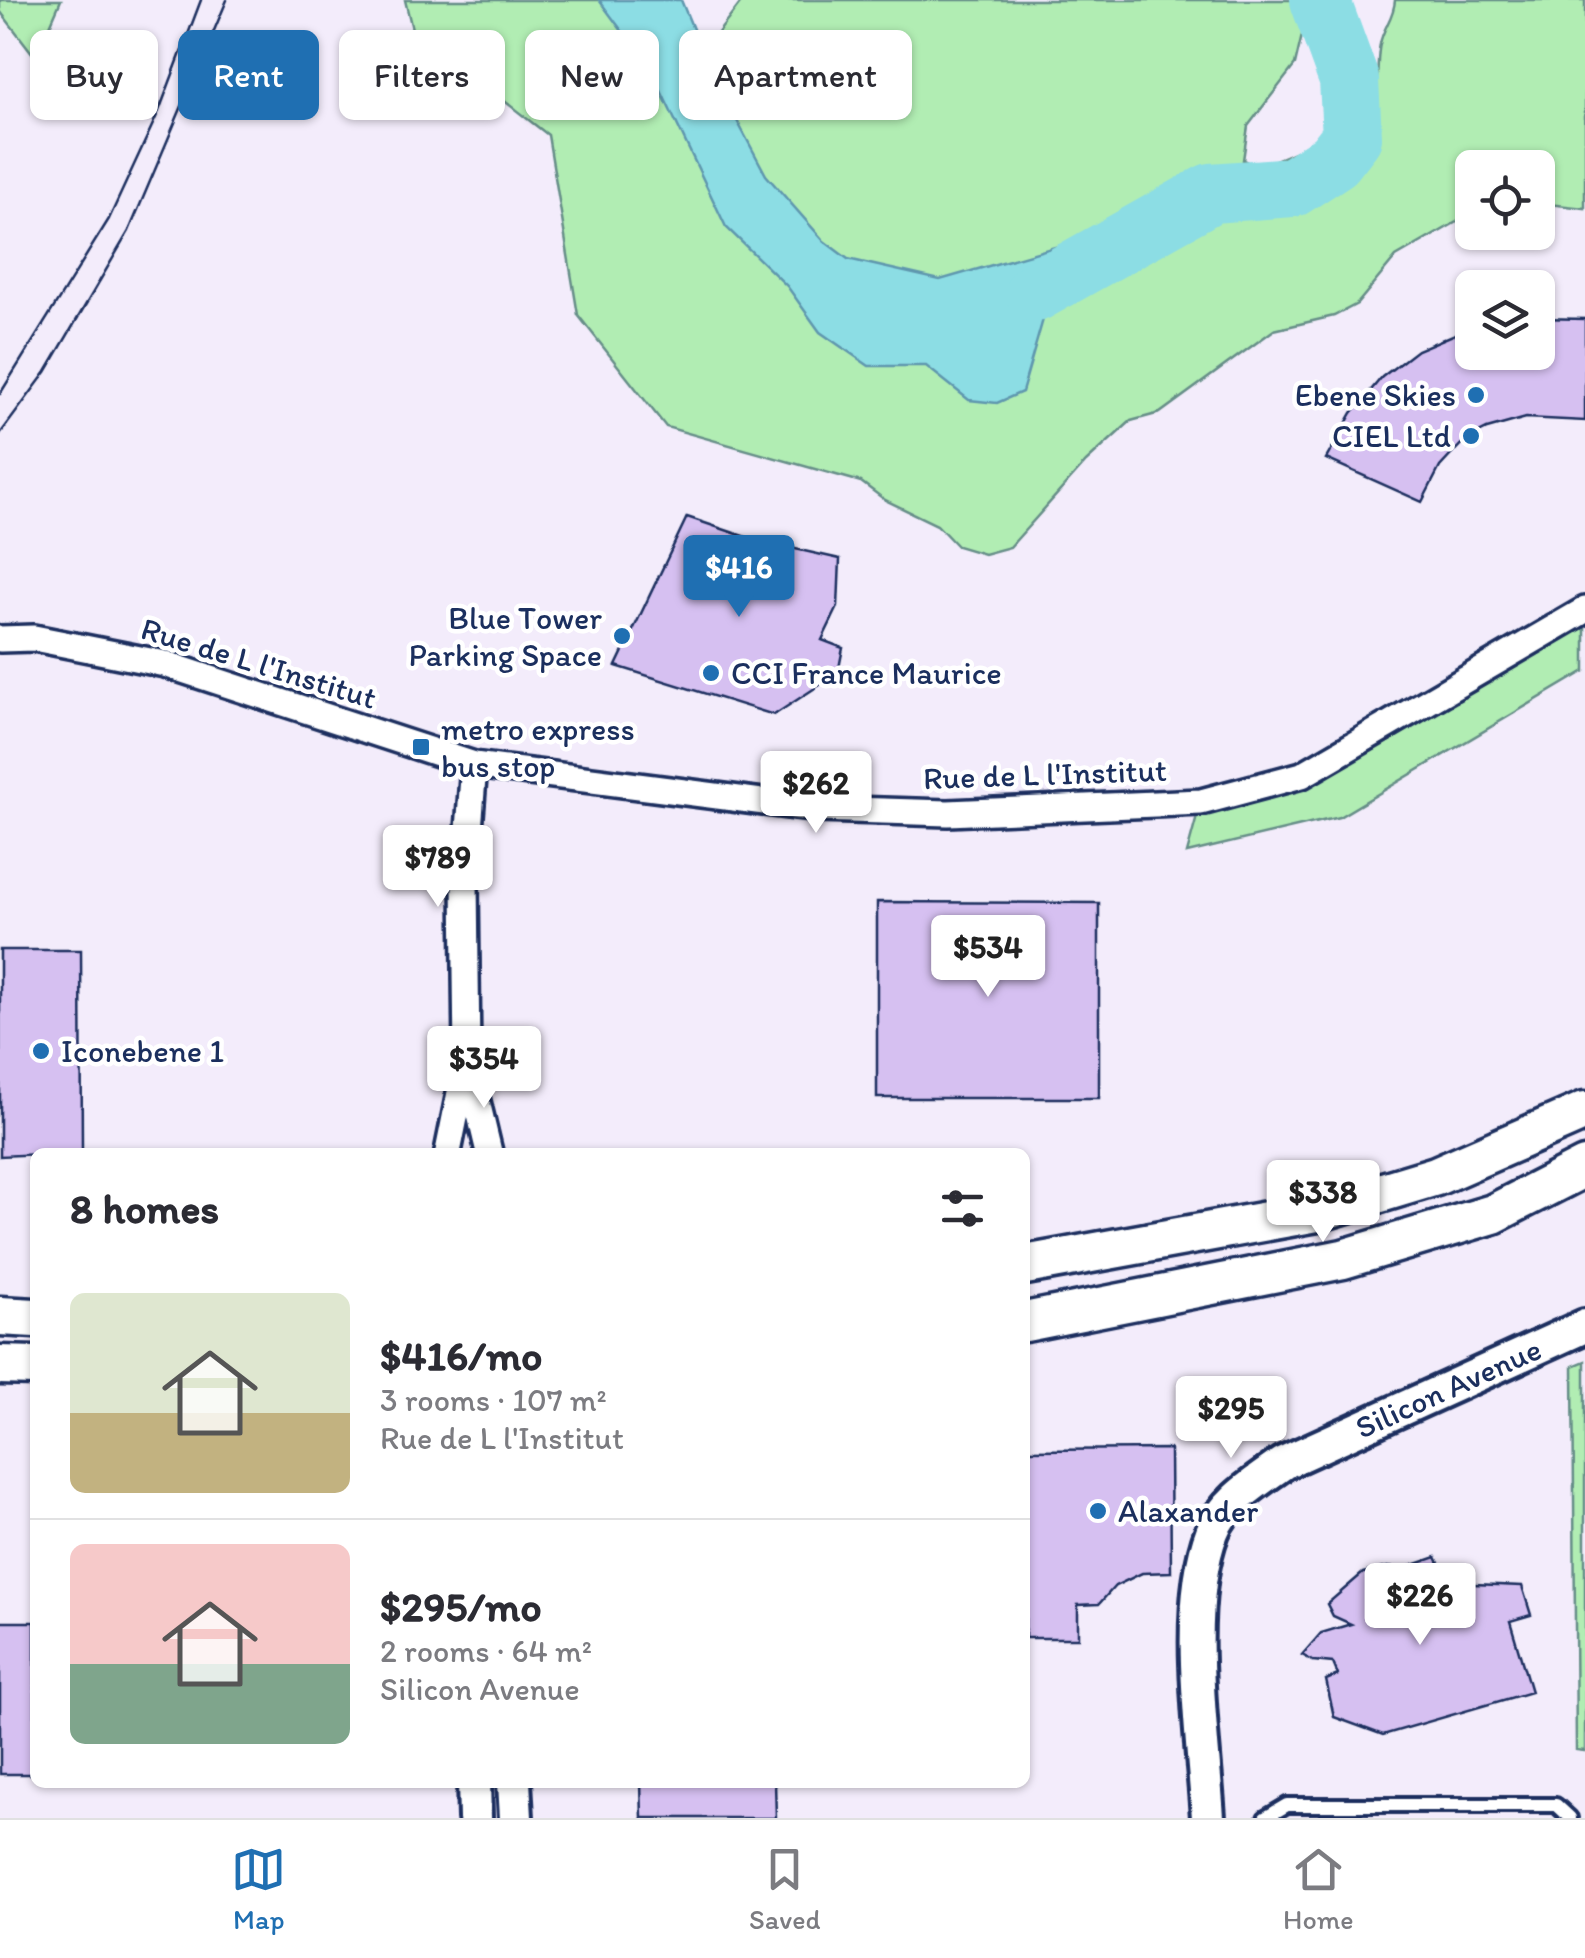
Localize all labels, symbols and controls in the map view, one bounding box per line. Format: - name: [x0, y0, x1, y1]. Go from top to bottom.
- chip: Buy: [30, 30, 158, 120]
- chip: Rent: [178, 30, 319, 120]
- chip: Filters: [339, 30, 505, 120]
- chip: New: [525, 30, 659, 120]
- chip: Apartment: [679, 30, 912, 120]
- map controls: [1455, 150, 1555, 370]
- button: locate: [1455, 150, 1555, 250]
- button: layers: [1455, 270, 1555, 370]
- place label: Ebene Skies: [1295, 376, 1456, 414]
- marker: Ebene Skies: [1465, 384, 1487, 406]
- place label: CIEL Ltd: [1332, 417, 1451, 455]
- marker: CIEL Ltd: [1460, 425, 1482, 447]
- pin: $416: [680, 535, 798, 620]
- text: $416: [705, 548, 773, 586]
- place label: Blue Tower Parking Space: [408, 599, 602, 674]
- street label: Rue de L l'Institut: [137, 609, 381, 717]
- marker: Blue Tower Parking Space: [611, 625, 633, 647]
- place label: CCI France Maurice: [731, 654, 1002, 692]
- marker: CCI France Maurice: [700, 662, 722, 684]
- place label: metro express bus stop: [441, 710, 635, 785]
- marker: metro express bus stop: [410, 736, 432, 758]
- pin: $262: [757, 751, 875, 836]
- street label: Rue de L l'Institut: [922, 751, 1168, 797]
- text: $262: [783, 764, 849, 802]
- pin: $789: [379, 825, 497, 910]
- text: $789: [405, 838, 471, 876]
- pin: $534: [929, 915, 1047, 1000]
- text: $534: [953, 928, 1023, 966]
- pin: $354: [425, 1026, 543, 1111]
- place label: Iconebene 1: [61, 1032, 224, 1070]
- text: $354: [449, 1039, 519, 1077]
- marker: Iconebene 1: [30, 1040, 52, 1062]
- pin: $338: [1264, 1160, 1382, 1245]
- text: $338: [1289, 1173, 1357, 1211]
- icon: filters: [935, 1181, 990, 1236]
- text: 8 homes: [70, 1183, 219, 1234]
- street label: Silicon Avenue: [1349, 1329, 1547, 1447]
- text: $416/mo: [380, 1330, 543, 1381]
- icon: home: [150, 1333, 270, 1453]
- pin: $295: [1172, 1376, 1290, 1461]
- text: 3 rooms · 107 m²: [380, 1381, 607, 1419]
- text: $295: [1198, 1389, 1264, 1427]
- text: Rue de L l'Institut: [380, 1419, 624, 1457]
- place label: Alaxander: [1118, 1492, 1258, 1530]
- marker: Alaxander: [1087, 1500, 1109, 1522]
- pin: $226: [1361, 1563, 1479, 1648]
- text: $226: [1387, 1576, 1453, 1614]
- text: $295/mo: [380, 1581, 542, 1632]
- icon: home: [150, 1584, 270, 1704]
- text: 2 rooms · 64 m²: [380, 1632, 592, 1670]
- text: Silicon Avenue: [380, 1670, 580, 1708]
- tab: Map: [231, 1842, 286, 1936]
- tab: Saved: [749, 1842, 820, 1936]
- tab: Home: [1283, 1842, 1354, 1936]

